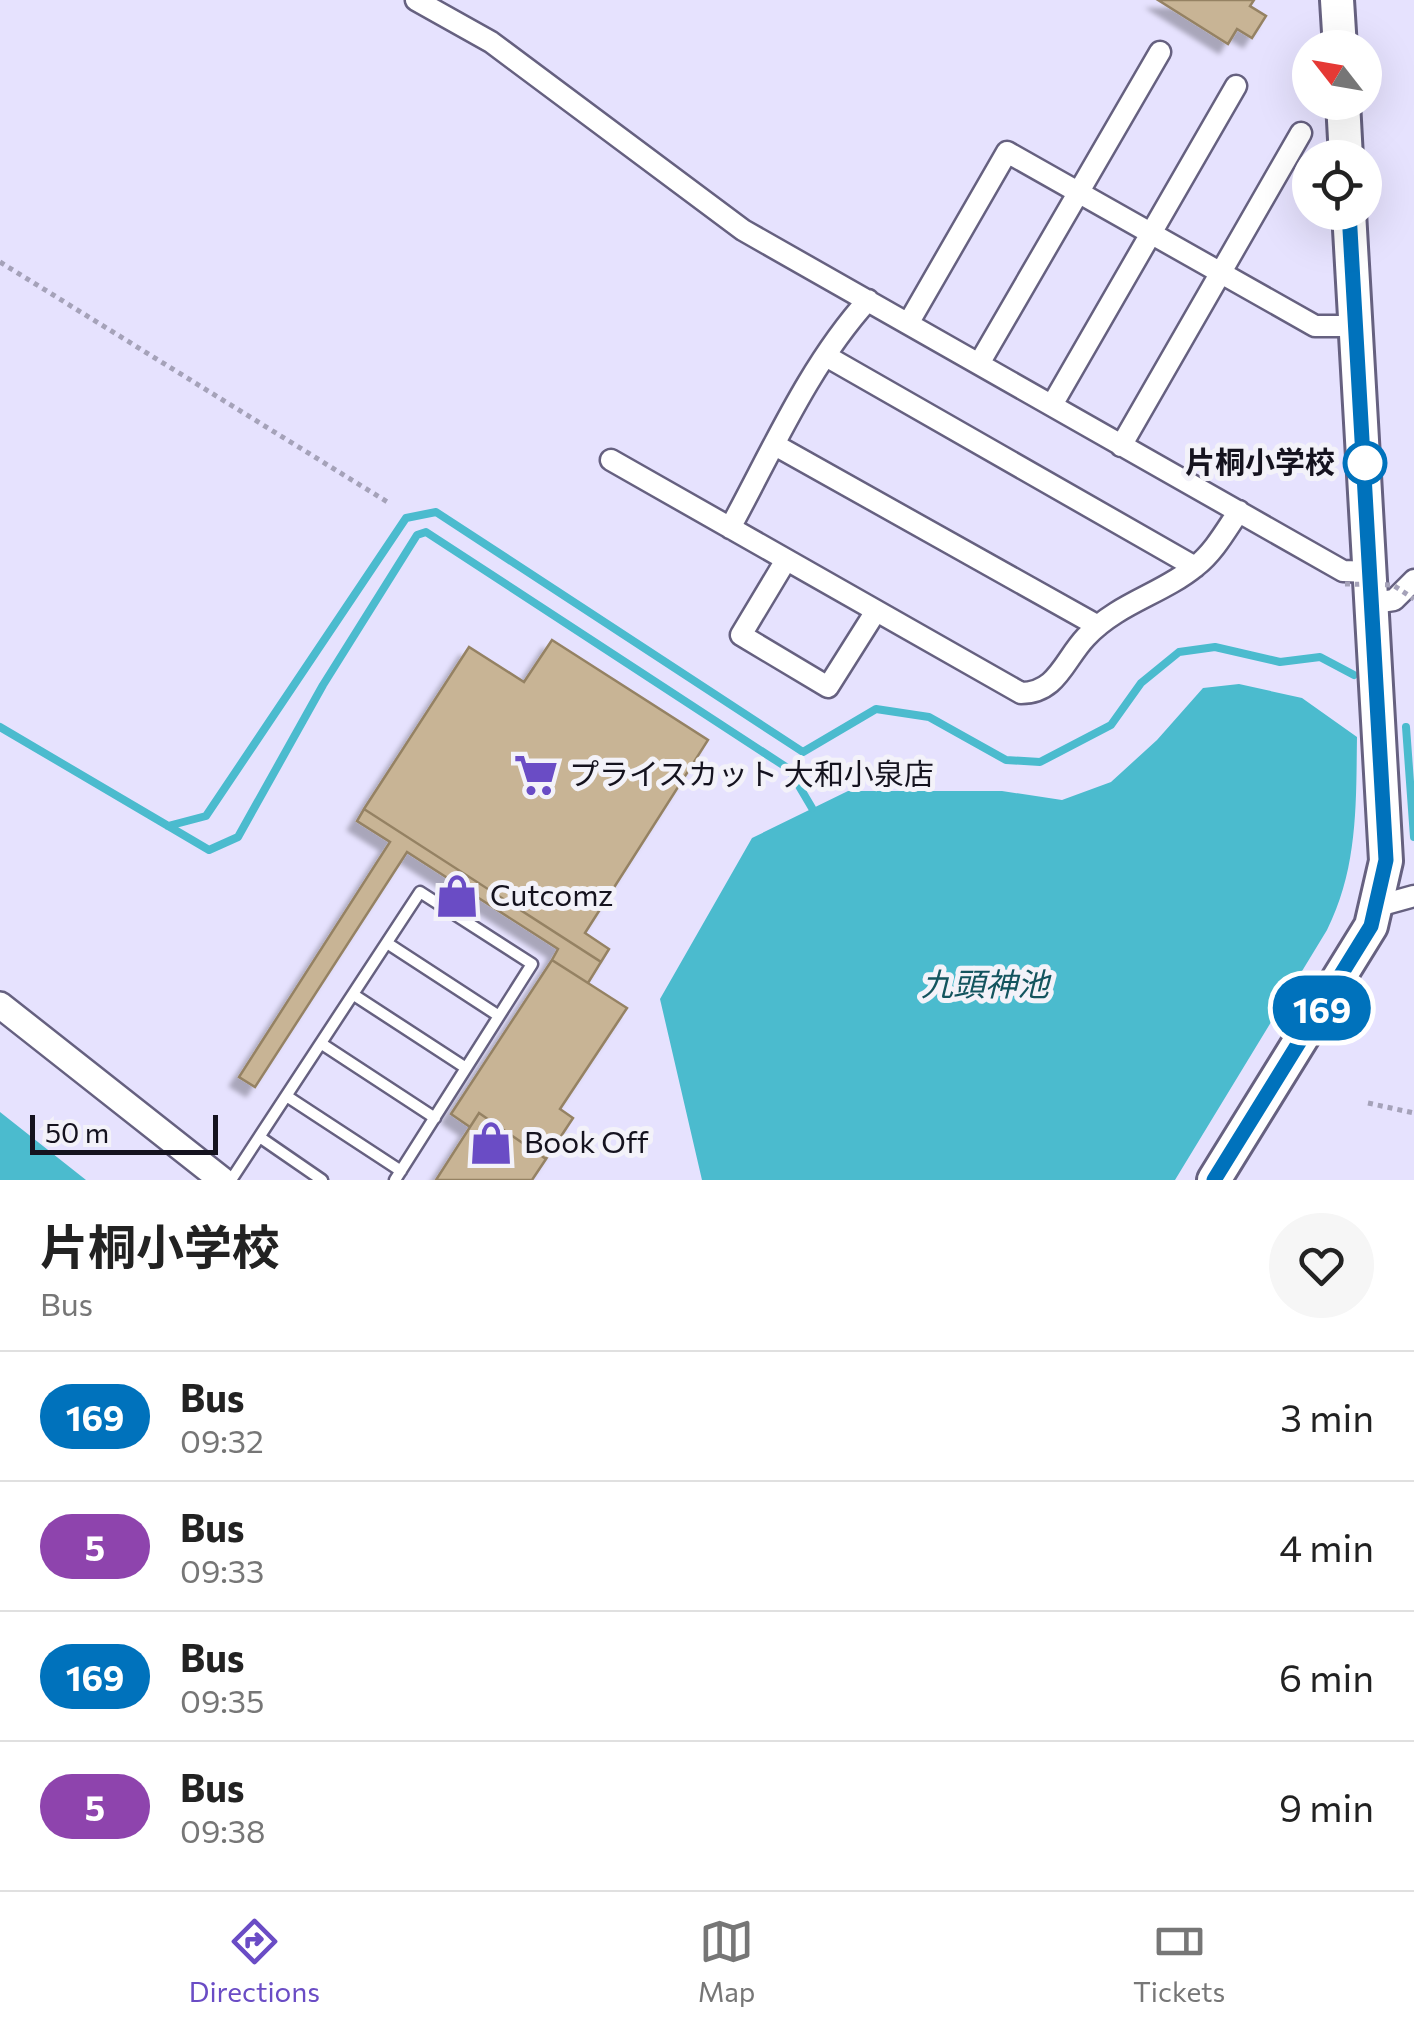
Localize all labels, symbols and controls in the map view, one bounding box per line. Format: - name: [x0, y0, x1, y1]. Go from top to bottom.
- north arrow: [1292, 30, 1382, 120]
- map controls: [1292, 30, 1382, 230]
- button: locate: [1292, 140, 1382, 230]
- place label: 片桐小学校: [1185, 442, 1335, 479]
- marker: 片桐小学校: [1344, 442, 1386, 484]
- supermarket icon: プライスカット 大和小泉店: [512, 751, 560, 799]
- place label: プライスカット 大和小泉店: [569, 754, 934, 791]
- shop icon: Cutcomz: [433, 872, 481, 920]
- place label: Cutcomz: [490, 875, 613, 912]
- water label: 九頭神池: [921, 963, 1052, 1003]
- line badge: 169: [1264, 976, 1380, 1040]
- text: 169: [1293, 987, 1351, 1030]
- scale bar: [30, 1110, 218, 1154]
- text: 50 m: [45, 1115, 109, 1149]
- shop icon: Book Off: [467, 1119, 515, 1167]
- place label: Book Off: [524, 1122, 649, 1159]
- button: heart: [1269, 1213, 1374, 1318]
- text: 片桐小学校: [40, 1216, 280, 1275]
- text: Bus: [40, 1283, 93, 1323]
- text: Bus: [180, 1373, 245, 1420]
- text: 3 min: [1280, 1393, 1374, 1440]
- text: 169: [66, 1395, 124, 1438]
- text: 09:32: [180, 1420, 264, 1460]
- text: Bus: [180, 1503, 245, 1550]
- text: 4 min: [1279, 1523, 1374, 1570]
- text: 5: [85, 1525, 105, 1568]
- text: 09:33: [180, 1550, 264, 1590]
- text: Bus: [180, 1633, 245, 1680]
- text: 6 min: [1279, 1653, 1374, 1700]
- text: 169: [66, 1655, 124, 1698]
- text: 09:35: [180, 1680, 265, 1720]
- text: Bus: [180, 1763, 245, 1810]
- text: 9 min: [1279, 1783, 1374, 1830]
- text: 5: [85, 1785, 105, 1828]
- text: 09:38: [180, 1810, 266, 1850]
- tab: Directions: [189, 1914, 320, 2008]
- tab: Map: [698, 1914, 755, 2008]
- tab: Tickets: [1133, 1914, 1225, 2008]

